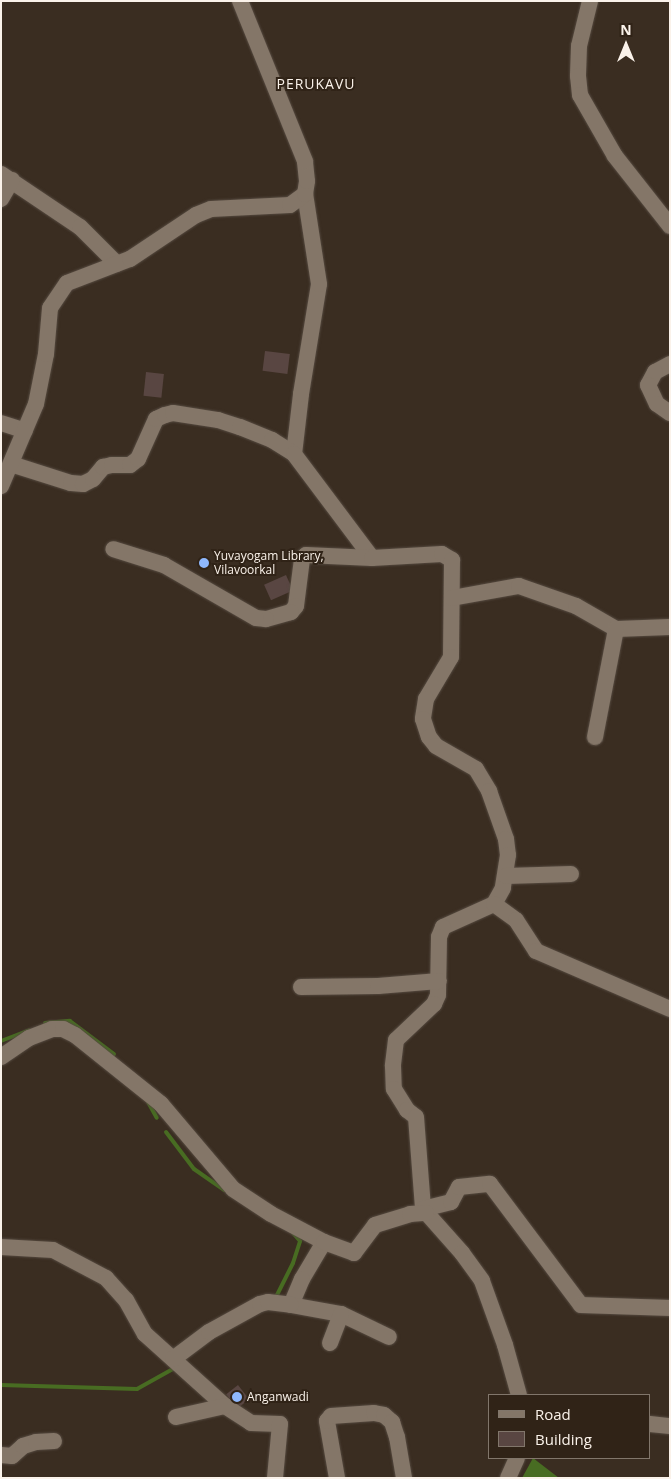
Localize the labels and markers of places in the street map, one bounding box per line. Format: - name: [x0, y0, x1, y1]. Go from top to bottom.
- place label: Yuvayogam Library, Vilavoorkal: [214, 549, 324, 577]
- marker: Yuvayogam Library, Vilavoorkal: [198, 557, 210, 569]
- place label: Anganwadi: [247, 1390, 309, 1404]
- marker: Anganwadi: [231, 1391, 243, 1403]

